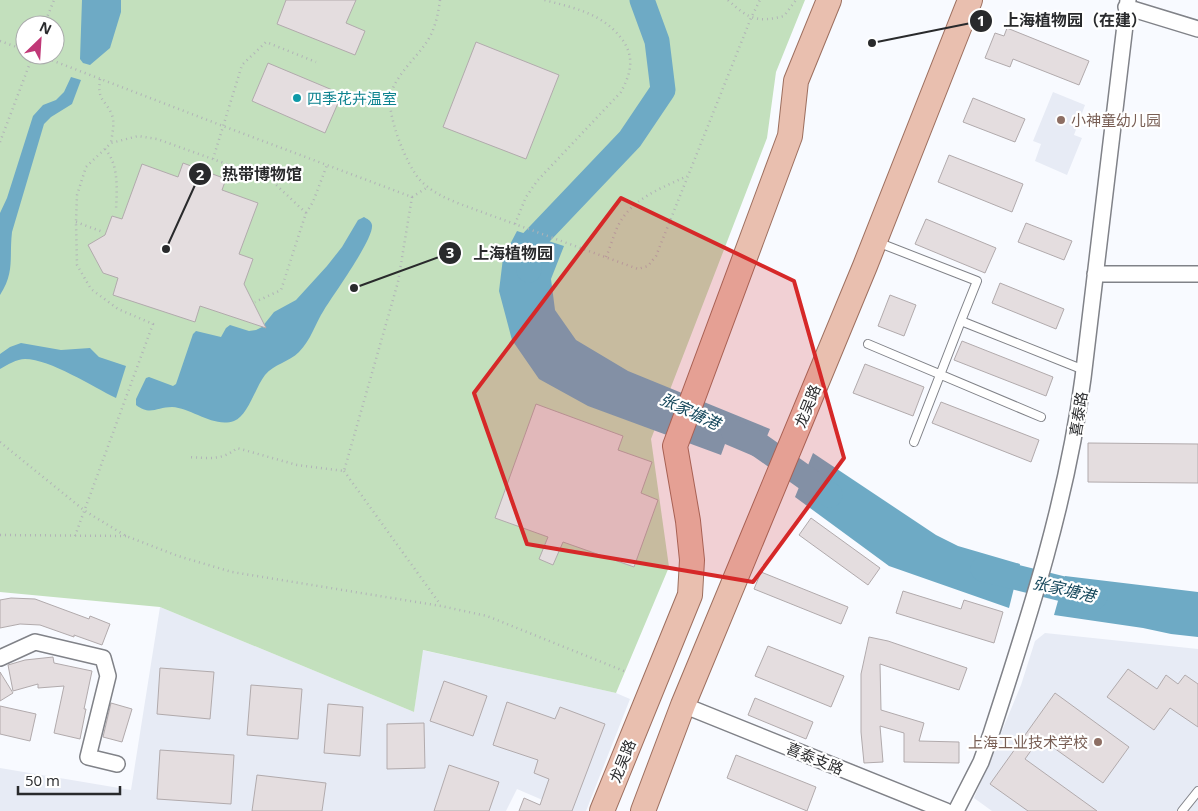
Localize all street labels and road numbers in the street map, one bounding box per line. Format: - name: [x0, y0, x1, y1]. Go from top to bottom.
- street label: 龙吴路: [789, 381, 825, 431]
- street label: 喜泰路: [1065, 390, 1091, 438]
- street label: 龙吴路: [604, 736, 640, 786]
- street label: 喜泰支路: [783, 737, 847, 779]

